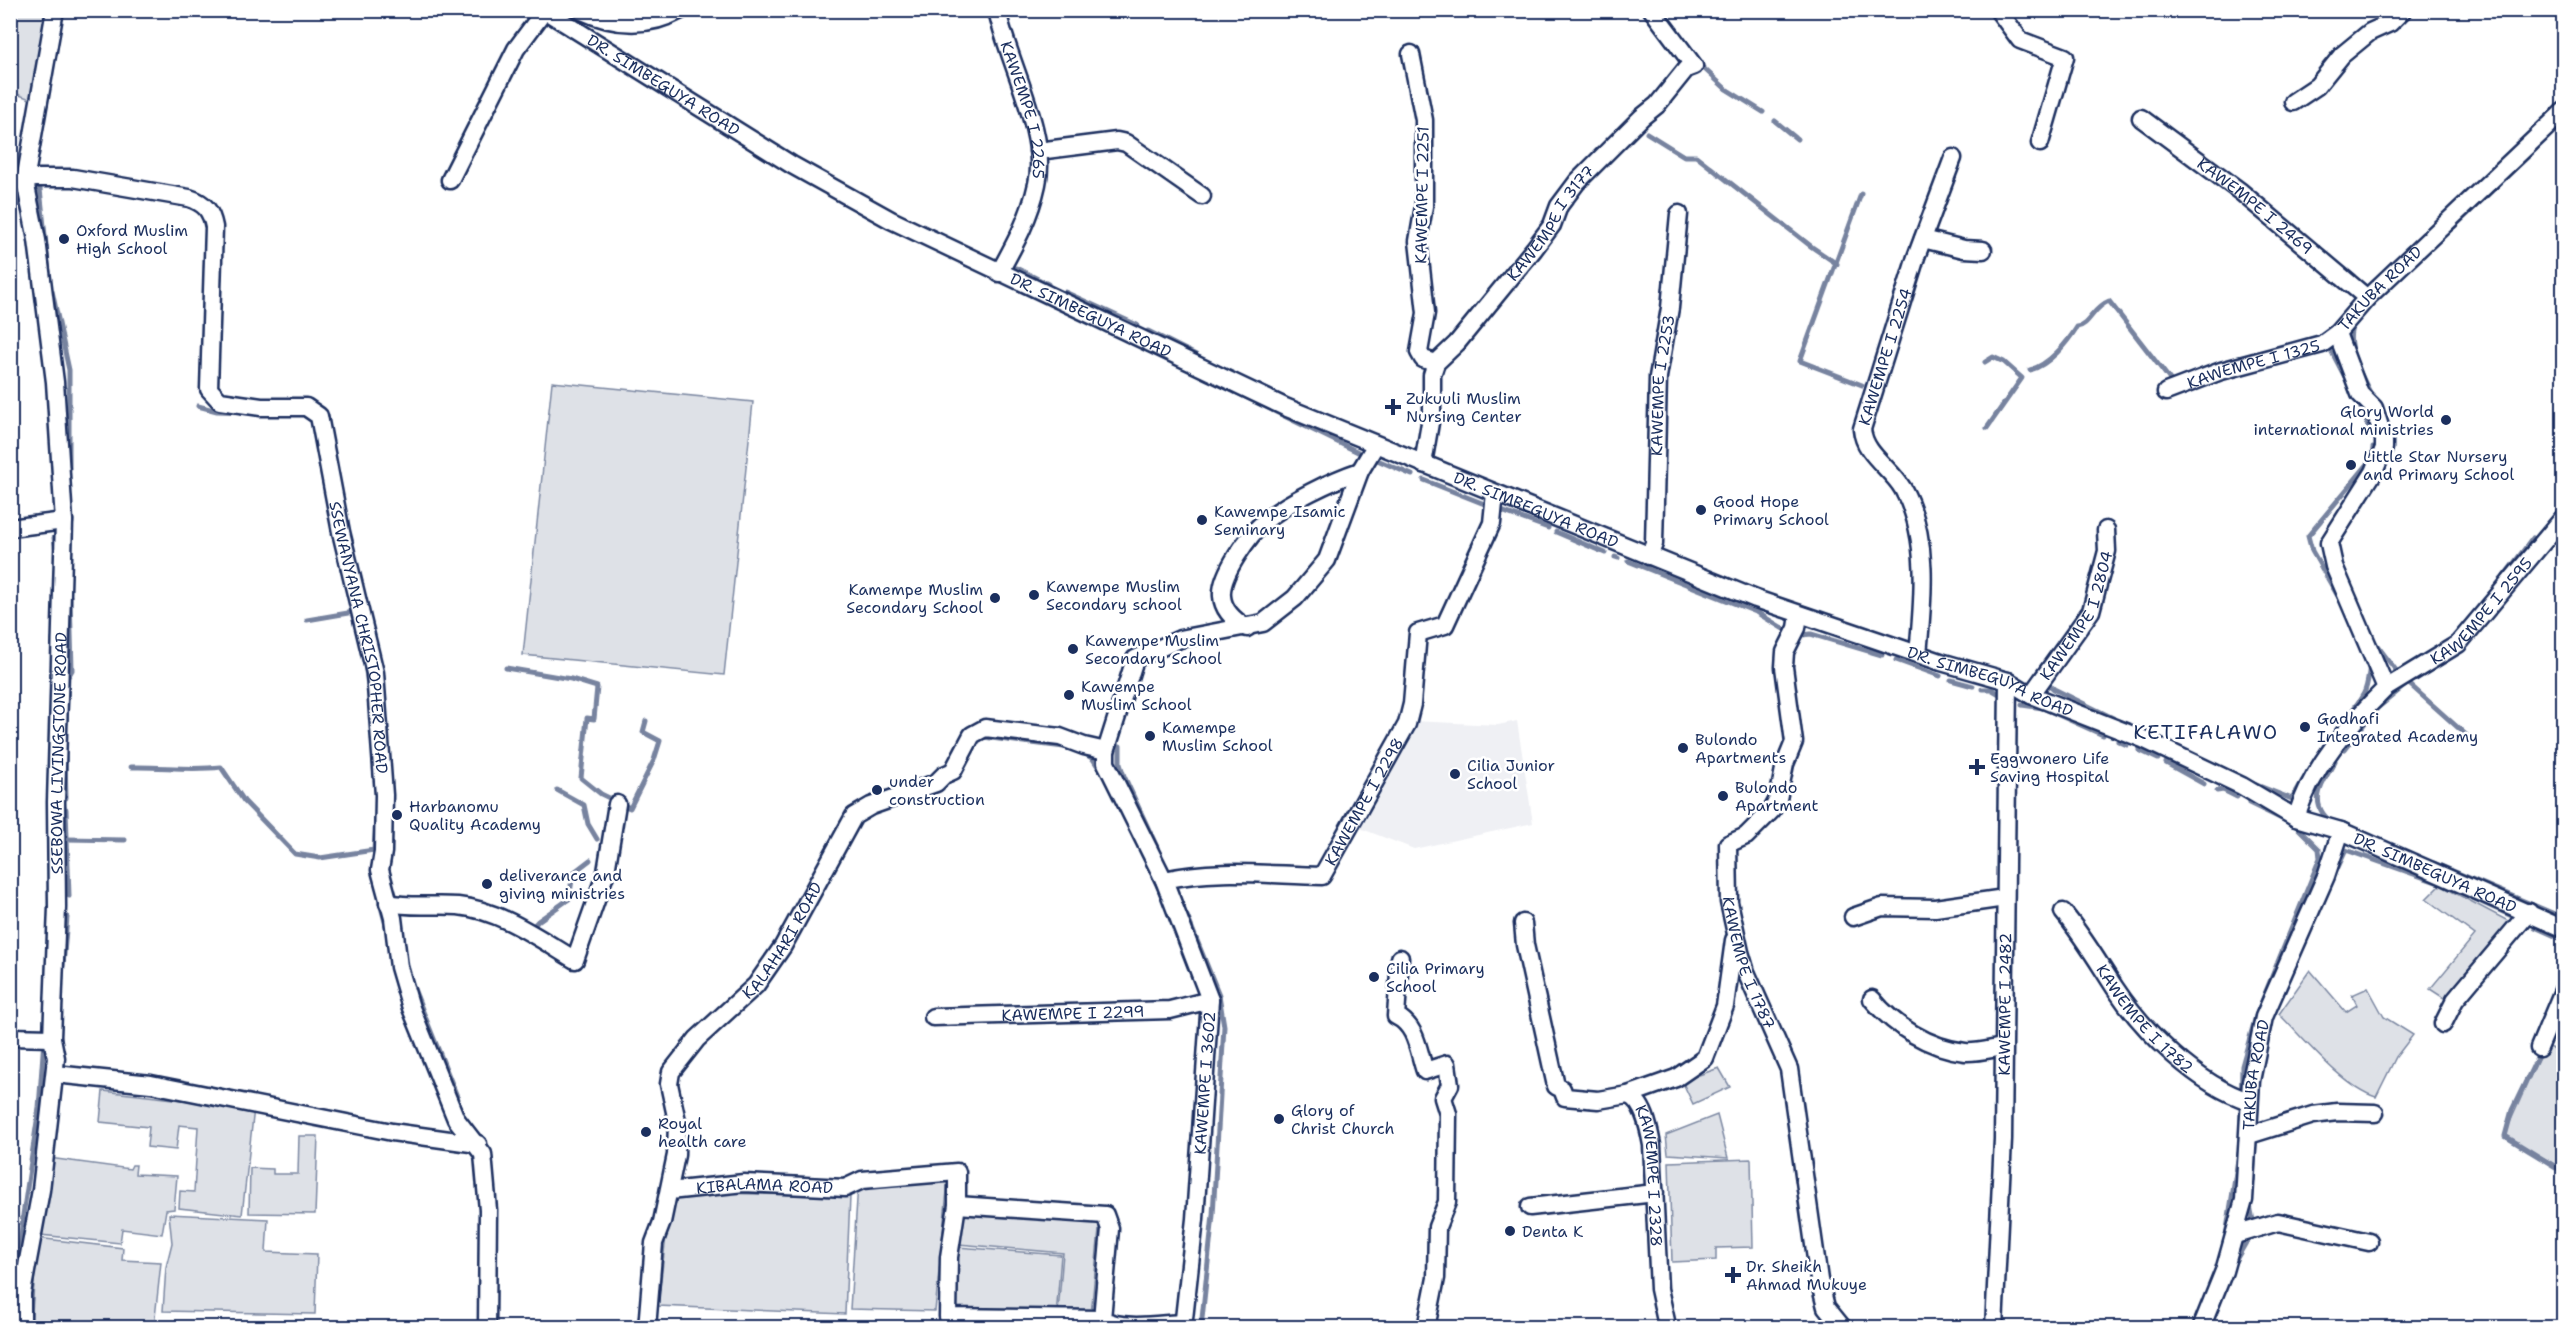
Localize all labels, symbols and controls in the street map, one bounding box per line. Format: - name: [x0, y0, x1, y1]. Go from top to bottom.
- street label: DR. SIMBEGUYA ROAD: [583, 29, 744, 140]
- street label: KAWEMPE I 2265: [996, 38, 1050, 180]
- street label: KAWEMPE I 2251: [1410, 126, 1434, 264]
- street label: KAWEMPE I 2469: [2193, 153, 2317, 259]
- street label: KAWEMPE I 3177: [1502, 160, 1599, 285]
- place label: Oxford Muslim High School: [76, 220, 188, 259]
- marker: Oxford Muslim High School: [57, 232, 71, 246]
- street label: TAKUBA ROAD: [2333, 241, 2426, 335]
- street label: DR. SIMBEGUYA ROAD: [1007, 268, 1175, 362]
- street label: KAWEMPE I 2254: [1853, 285, 1916, 428]
- street label: KAWEMPE I 2253: [1646, 313, 1679, 456]
- street label: KAWEMPE I 1325: [2184, 335, 2322, 394]
- place label: Zukuuli Muslim Nursing Center: [1406, 388, 1522, 427]
- marker: Zukuuli Muslim Nursing Center: [1384, 398, 1402, 416]
- place label: Glory World international ministries: [2253, 401, 2434, 440]
- marker: Glory World international ministries: [2439, 413, 2453, 427]
- place label: Little Star Nursery and Primary School: [2363, 446, 2514, 485]
- marker: Little Star Nursery and Primary School: [2344, 458, 2358, 472]
- street label: DR. SIMBEGUYA ROAD: [1451, 466, 1622, 552]
- place label: Good Hope Primary School: [1713, 491, 1829, 530]
- street label: SSEWANYANA CHRISTOPHER ROAD: [325, 499, 393, 774]
- place label: Kawempe Isamic Seminary: [1214, 501, 1346, 540]
- marker: Good Hope Primary School: [1694, 503, 1708, 517]
- marker: Kawempe Isamic Seminary: [1195, 513, 1209, 527]
- street label: KAWEMPE I 2804: [2035, 549, 2117, 684]
- street label: KAWEMPE I 2595: [2426, 553, 2537, 669]
- place label: Kawempe Muslim Secondary school: [1046, 576, 1182, 615]
- place label: Kamempe Muslim Secondary School: [846, 579, 983, 618]
- marker: Kawempe Muslim Secondary school: [1027, 588, 1041, 602]
- marker: Kamempe Muslim Secondary School: [988, 591, 1002, 605]
- place label: Kawempe Muslim Secondary School: [1085, 630, 1222, 669]
- street label: SSEBOWA LIVINGSTONE ROAD: [45, 632, 71, 874]
- street label: DR. SIMBEGUYA ROAD: [1904, 641, 2076, 721]
- marker: Kawempe Muslim Secondary School: [1066, 642, 1080, 656]
- place label: Kawempe Muslim School: [1081, 676, 1192, 715]
- marker: Kawempe Muslim School: [1062, 688, 1076, 702]
- place label: Gadhafi Integrated Academy: [2317, 708, 2478, 747]
- place label: Kamempe Muslim School: [1162, 717, 1273, 756]
- district label: KETIFALAWO: [2133, 719, 2279, 745]
- marker: Gadhafi Integrated Academy: [2298, 720, 2312, 734]
- marker: Kamempe Muslim School: [1143, 729, 1157, 743]
- place label: Bulondo Apartments: [1695, 729, 1786, 768]
- street label: KAWEMPE I 2298: [1320, 734, 1408, 869]
- marker: Bulondo Apartments: [1676, 741, 1690, 755]
- place label: Eggwonero Life Saving Hospital: [1990, 748, 2109, 787]
- place label: Cilia Junior School: [1467, 755, 1555, 794]
- marker: Eggwonero Life Saving Hospital: [1968, 758, 1986, 776]
- marker: Cilia Junior School: [1448, 767, 1462, 781]
- place label: under construction: [889, 771, 985, 810]
- place label: Bulondo Apartment: [1735, 777, 1818, 816]
- marker: under construction: [870, 783, 884, 797]
- marker: Bulondo Apartment: [1716, 789, 1730, 803]
- place label: Harbanomu Quality Academy: [409, 796, 541, 835]
- marker: Harbanomu Quality Academy: [390, 808, 404, 822]
- street label: DR. SIMBEGUYA ROAD: [2350, 827, 2520, 918]
- place label: deliverance and giving ministries: [499, 865, 625, 904]
- marker: deliverance and giving ministries: [480, 877, 494, 891]
- street label: KALAHARI ROAD: [737, 878, 827, 1003]
- street label: KAWEMPE I 1787: [1718, 896, 1780, 1032]
- street label: KAWEMPE I 2482: [1993, 933, 2016, 1076]
- place label: Cilia Primary School: [1386, 958, 1485, 997]
- street label: KAWEMPE I 1782: [2092, 960, 2198, 1078]
- marker: Cilia Primary School: [1367, 970, 1381, 984]
- street label: KAWEMPE I 2299: [1001, 1000, 1145, 1025]
- street label: KAWEMPE I 3602: [1189, 1011, 1220, 1155]
- street label: TAKUBA ROAD: [2238, 1018, 2274, 1131]
- place label: Glory of Christ Church: [1291, 1100, 1394, 1139]
- street label: KAWEMPE I 2328: [1631, 1101, 1667, 1247]
- marker: Glory of Christ Church: [1272, 1112, 1286, 1126]
- place label: Royal health care: [658, 1113, 747, 1152]
- marker: Royal health care: [639, 1125, 653, 1139]
- street label: KIBALAMA ROAD: [695, 1172, 834, 1199]
- place label: Denta K: [1522, 1221, 1584, 1242]
- marker: Denta K: [1503, 1224, 1517, 1238]
- place label: Dr. Sheikh Ahmad Mukuye: [1746, 1256, 1867, 1295]
- marker: Dr. Sheikh Ahmad Mukuye: [1724, 1266, 1742, 1284]

